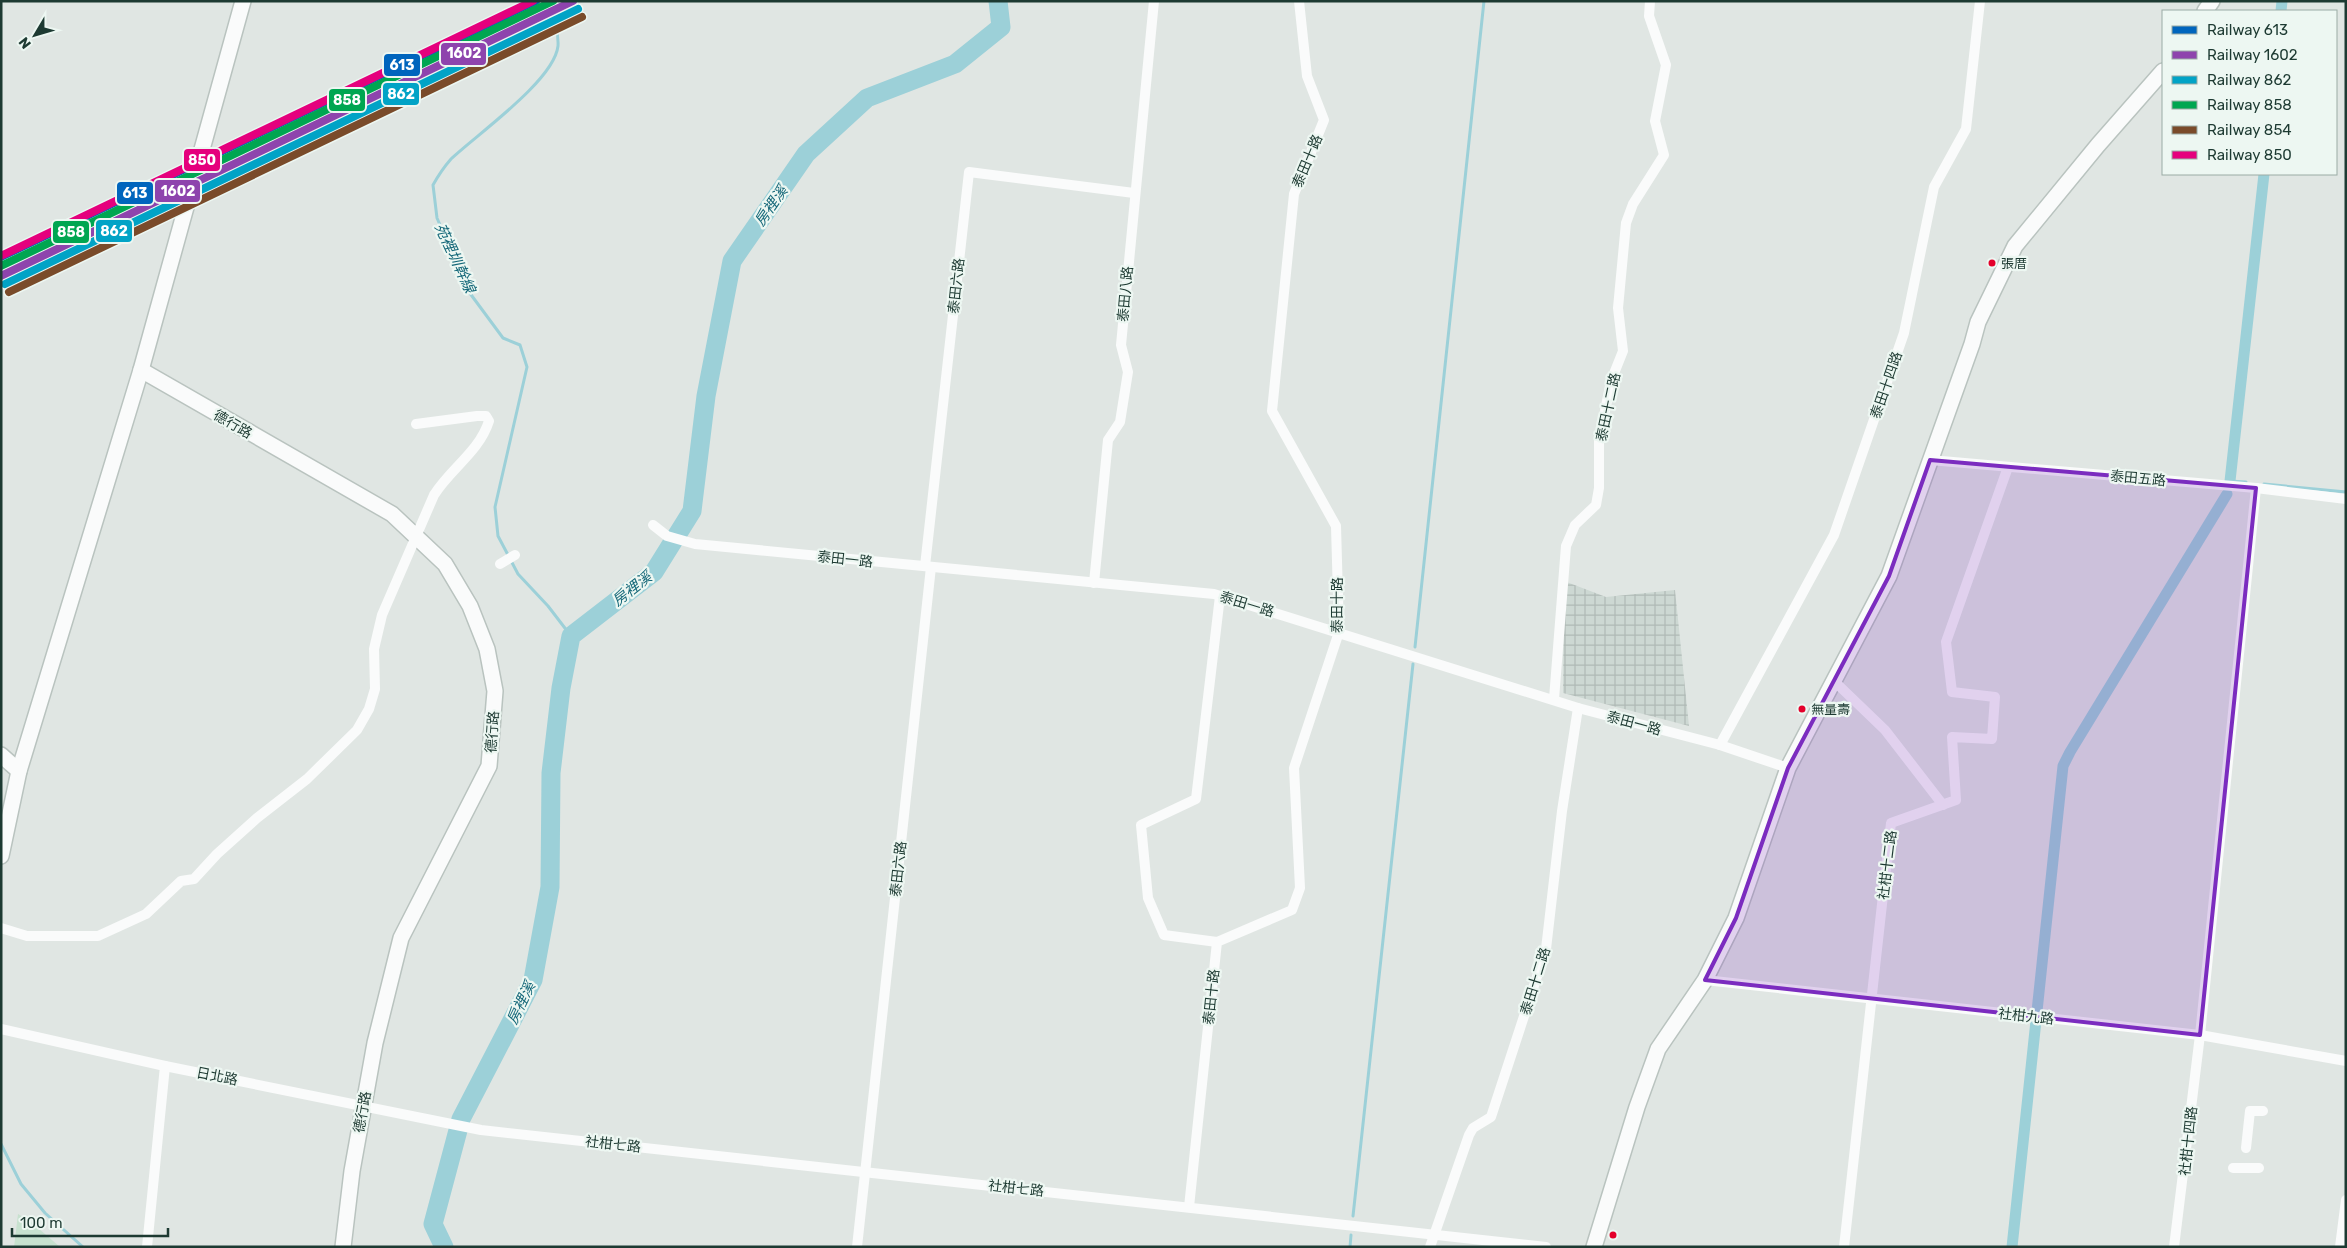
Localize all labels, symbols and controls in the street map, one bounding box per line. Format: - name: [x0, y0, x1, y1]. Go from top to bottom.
- north arrow: [10, 10, 60, 60]
- legend: [2162, 10, 2337, 175]
- text: Railway 613: [2207, 21, 2288, 39]
- text: N: [15, 33, 35, 52]
- line badge: 1602: [440, 42, 487, 66]
- text: 1602: [447, 45, 481, 62]
- text: Railway 1602: [2207, 46, 2298, 64]
- line badge: 613: [383, 53, 421, 77]
- text: 613: [389, 57, 415, 74]
- text: Railway 862: [2207, 71, 2291, 89]
- line badge: 862: [382, 82, 420, 106]
- text: 862: [387, 86, 415, 103]
- line badge: 858: [328, 88, 366, 112]
- text: 858: [333, 92, 361, 109]
- text: Railway 858: [2207, 96, 2292, 114]
- text: Railway 854: [2207, 121, 2292, 139]
- street label: 泰田十路: [1289, 132, 1326, 190]
- text: Railway 850: [2207, 146, 2292, 164]
- line badge: 850: [183, 148, 221, 172]
- text: 850: [188, 152, 216, 169]
- line badge: 1602: [154, 179, 201, 203]
- line badge: 613: [116, 181, 154, 205]
- water label: 房裡溪: [751, 181, 792, 230]
- text: 1602: [161, 183, 195, 200]
- text: 613: [122, 185, 148, 202]
- line badge: 862: [95, 219, 133, 243]
- line badge: 858: [52, 220, 90, 244]
- water label: 苑裡圳幹線: [431, 220, 480, 298]
- text: 862: [100, 223, 128, 240]
- text: 858: [57, 224, 85, 241]
- place label: 張厝: [2001, 256, 2027, 271]
- street label: 泰田六路: [945, 257, 968, 315]
- marker: 張厝: [1987, 258, 1997, 268]
- street label: 泰田八路: [1115, 265, 1136, 323]
- street label: 泰田十四路: [1867, 349, 1906, 421]
- street label: 泰田十二路: [1593, 371, 1624, 443]
- street label: 德行路: [210, 407, 255, 442]
- street label: 泰田五路: [2109, 468, 2167, 489]
- street label: 泰田一路: [816, 548, 874, 571]
- water label: 房裡溪: [609, 567, 657, 610]
- street label: 泰田十路: [1329, 577, 1346, 633]
- street label: 泰田一路: [1218, 588, 1276, 621]
- place label: 無量壽: [1811, 702, 1850, 717]
- marker: 無量壽: [1797, 704, 1807, 714]
- street label: 泰田一路: [1605, 708, 1663, 739]
- street label: 德行路: [483, 710, 502, 754]
- street label: 社柑十二路: [1875, 829, 1900, 901]
- street label: 泰田六路: [887, 840, 910, 898]
- street label: 泰田十二路: [1517, 945, 1554, 1017]
- street label: 泰田十路: [1200, 968, 1223, 1026]
- water label: 房裡溪: [503, 977, 540, 1027]
- street label: 社柑九路: [1997, 1005, 2055, 1028]
- street label: 日北路: [195, 1064, 239, 1089]
- street label: 德行路: [350, 1090, 375, 1134]
- street label: 社柑十四路: [2176, 1105, 2201, 1177]
- street label: 社柑七路: [584, 1133, 642, 1156]
- street label: 社柑七路: [987, 1177, 1045, 1200]
- scale bar: [12, 1206, 169, 1238]
- text: 100 m: [20, 1214, 62, 1232]
- unlabelled marker: [1608, 1230, 1618, 1240]

